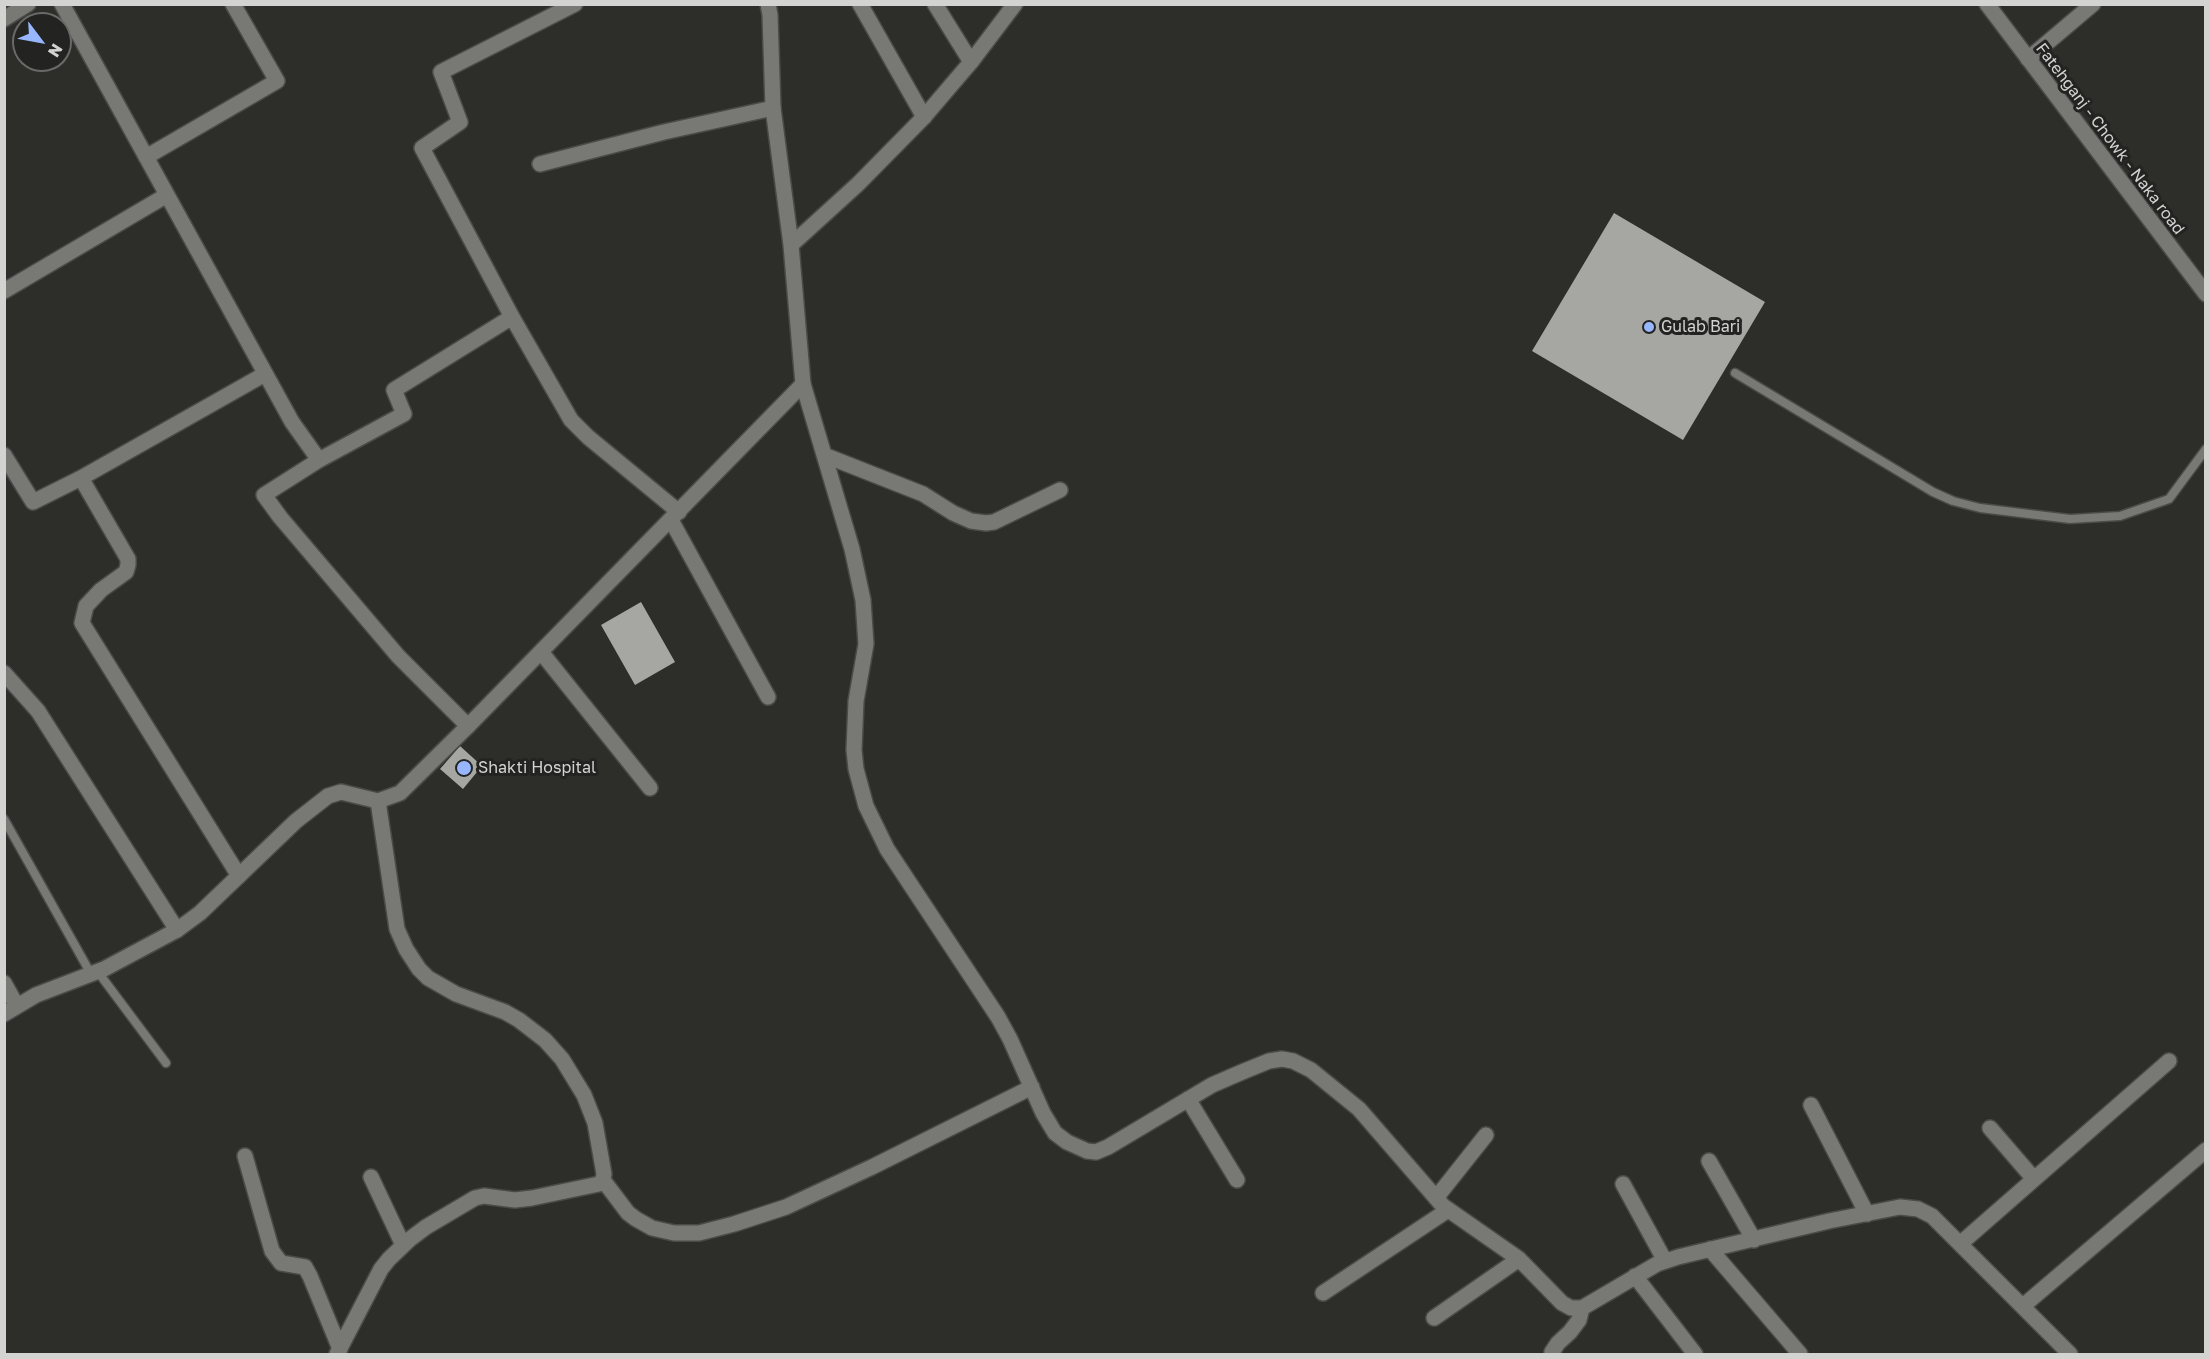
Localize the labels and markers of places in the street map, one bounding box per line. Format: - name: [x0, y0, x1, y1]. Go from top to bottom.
- place label: Gulab Bari: [1661, 317, 1740, 337]
- marker: Gulab Bari: [1642, 320, 1656, 334]
- place label: Shakti Hospital: [478, 758, 596, 778]
- marker: Shakti Hospital: [455, 759, 473, 777]

